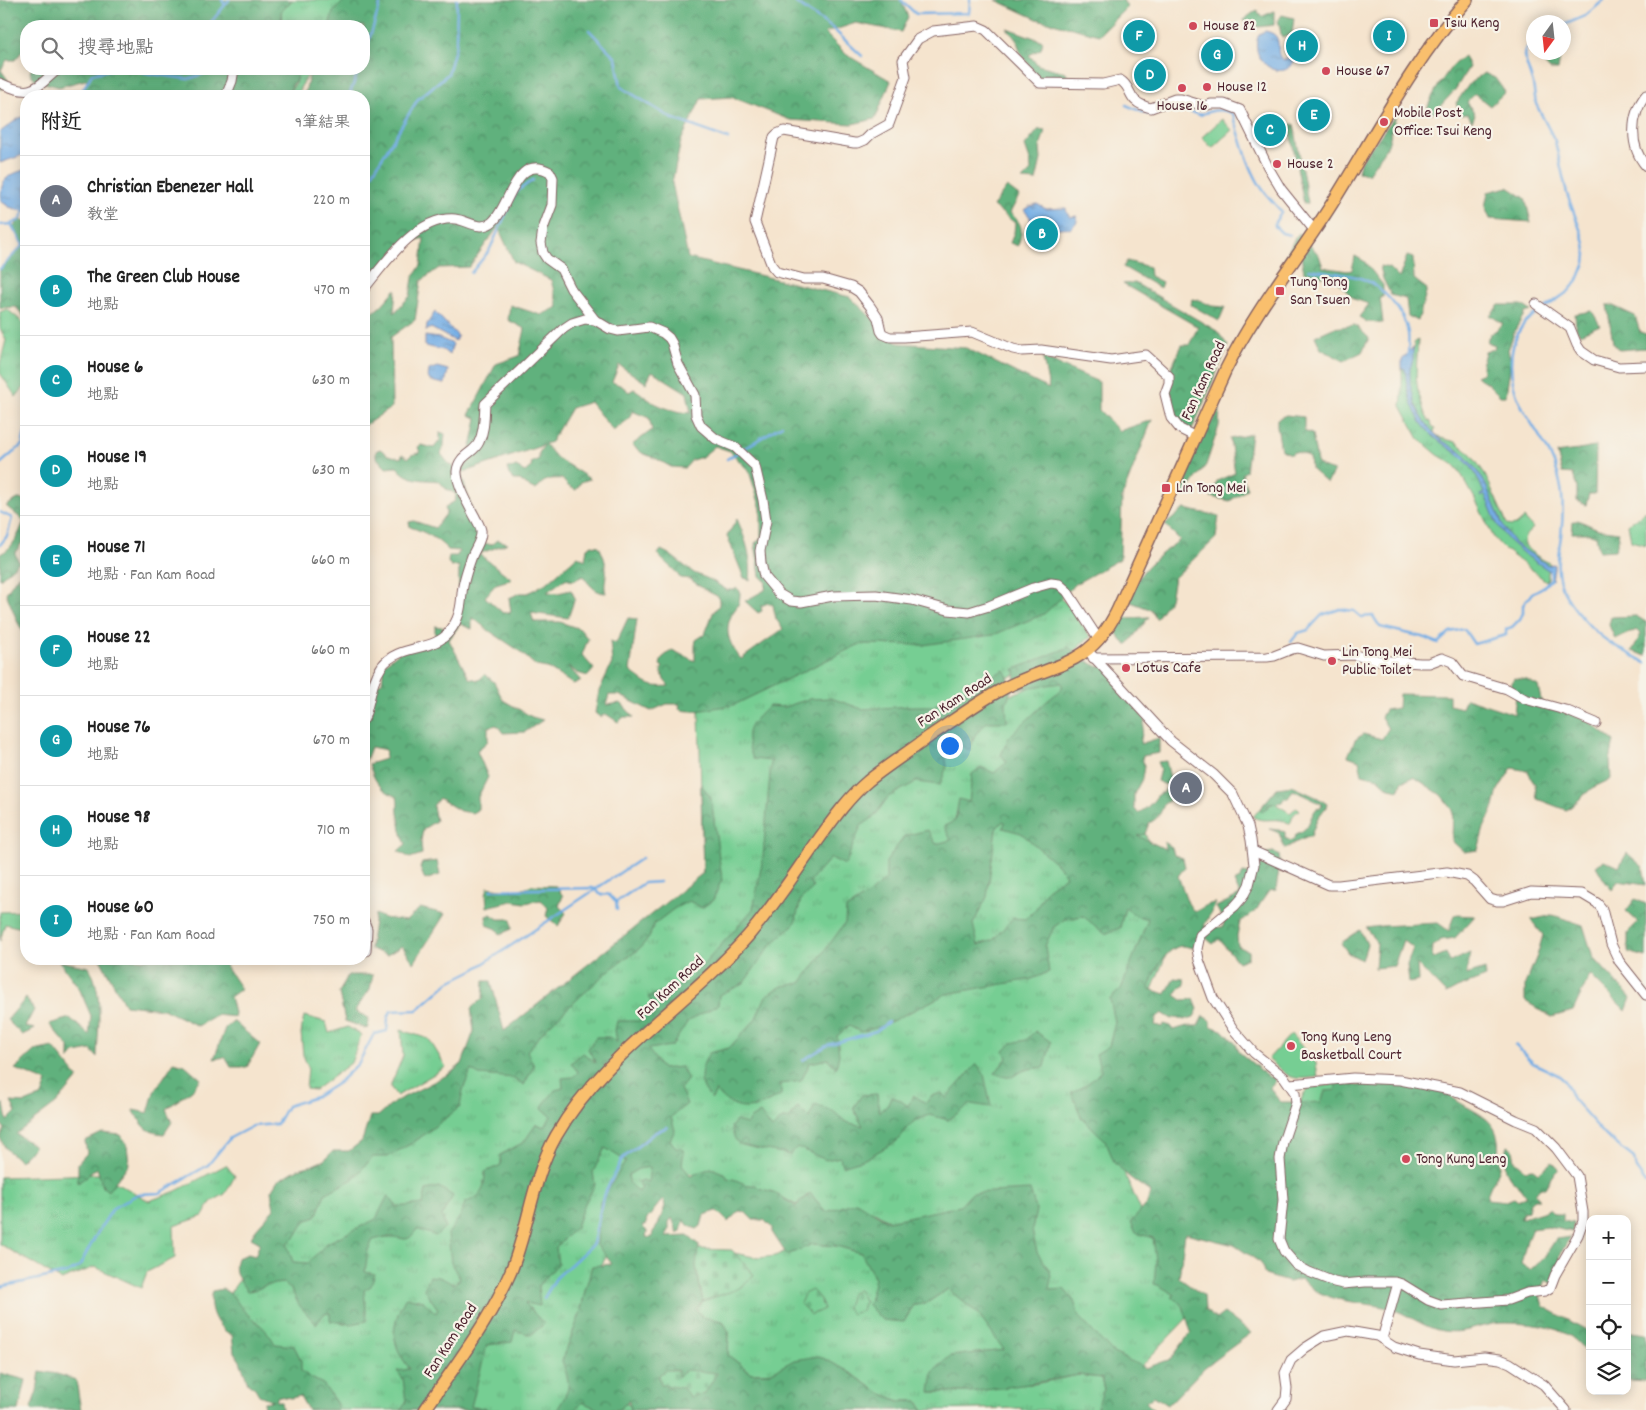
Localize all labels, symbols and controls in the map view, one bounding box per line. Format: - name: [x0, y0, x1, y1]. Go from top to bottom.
- place label: Tsiu Keng: [1444, 12, 1499, 35]
- place label: House 82: [1203, 15, 1256, 38]
- north arrow: [1526, 15, 1571, 60]
- pin: F: [1123, 17, 1155, 55]
- pin: I: [1373, 17, 1405, 55]
- marker: Tsiu Keng: [1428, 17, 1440, 29]
- search box: [20, 20, 370, 75]
- marker: House 82: [1187, 20, 1199, 32]
- pin: H: [1286, 27, 1318, 65]
- icon: search: [38, 34, 66, 62]
- text: 搜尋地點: [78, 36, 154, 63]
- pin: G: [1201, 36, 1233, 74]
- pin: D: [1134, 56, 1166, 94]
- place label: House 67: [1336, 60, 1390, 83]
- marker: House 67: [1320, 65, 1332, 77]
- place label: House 12: [1217, 76, 1267, 99]
- marker: House 12: [1201, 81, 1213, 93]
- marker: House 16: [1176, 82, 1188, 94]
- place label: House 16: [1157, 95, 1208, 118]
- pin: E: [1298, 96, 1330, 134]
- place label: Mobile Post Office: Tsui Keng: [1394, 102, 1492, 143]
- text: 附近: [40, 109, 82, 139]
- pin: C: [1254, 111, 1286, 149]
- text: 9筆結果: [295, 112, 350, 135]
- marker: Mobile Post Office: Tsui Keng: [1378, 116, 1390, 128]
- place label: House 2: [1287, 153, 1334, 176]
- marker: House 2: [1271, 158, 1283, 170]
- text: Christian Ebenezer Hall: [87, 175, 253, 202]
- text: A: [52, 189, 60, 212]
- text: 220 m: [313, 189, 350, 212]
- text: 教堂: [87, 204, 119, 227]
- pin: B: [1026, 215, 1058, 253]
- text: The Green Club House: [87, 265, 240, 292]
- place label: Tung Tong San Tsuen: [1290, 271, 1350, 312]
- text: B: [52, 279, 60, 302]
- text: 470 m: [314, 279, 350, 302]
- marker: Tung Tong San Tsuen: [1274, 285, 1286, 297]
- text: 地點: [87, 294, 119, 317]
- street label: Fan Kam Road: [1176, 338, 1232, 424]
- text: House 6: [87, 355, 143, 382]
- text: C: [52, 369, 60, 392]
- text: 630 m: [312, 369, 350, 392]
- text: 地點: [87, 384, 119, 407]
- text: House 19: [87, 445, 147, 472]
- text: D: [52, 459, 60, 482]
- text: 630 m: [312, 459, 350, 482]
- text: 地點: [87, 474, 119, 497]
- place label: Lin Tong Mei: [1176, 477, 1246, 500]
- marker: Lin Tong Mei: [1160, 482, 1172, 494]
- text: House 71: [87, 535, 146, 562]
- text: E: [52, 549, 60, 572]
- text: 660 m: [311, 549, 350, 572]
- text: 地點 · Fan Kam Road: [87, 564, 215, 587]
- text: House 22: [87, 625, 151, 652]
- text: F: [52, 639, 60, 662]
- text: 660 m: [311, 639, 350, 662]
- place label: Lin Tong Mei Public Toilet: [1342, 641, 1412, 682]
- text: 地點: [87, 654, 119, 677]
- marker: Lin Tong Mei Public Toilet: [1326, 655, 1338, 667]
- place label: Lotus Cafe: [1136, 657, 1201, 680]
- marker: Lotus Cafe: [1120, 662, 1132, 674]
- street label: Fan Kam Road: [913, 668, 997, 734]
- text: House 76: [87, 715, 151, 742]
- text: G: [52, 729, 60, 752]
- text: 670 m: [313, 729, 350, 752]
- your location: [937, 733, 963, 759]
- text: 地點: [87, 744, 119, 767]
- pin: A: [1170, 769, 1202, 807]
- text: House 98: [87, 805, 150, 832]
- text: H: [52, 819, 60, 842]
- text: 710 m: [317, 819, 350, 842]
- text: 地點: [87, 834, 119, 857]
- text: House 60: [87, 895, 154, 922]
- text: I: [54, 909, 58, 932]
- text: 750 m: [313, 909, 350, 932]
- text: 地點 · Fan Kam Road: [87, 924, 215, 947]
- street label: Fan Kam Road: [632, 951, 710, 1025]
- place label: Tong Kung Leng Basketball Court: [1301, 1026, 1402, 1067]
- marker: Tong Kung Leng Basketball Court: [1285, 1040, 1297, 1052]
- place label: Tong Kung Leng: [1416, 1148, 1506, 1171]
- marker: Tong Kung Leng: [1400, 1153, 1412, 1165]
- map controls: [1586, 1215, 1631, 1395]
- button: +: [1586, 1215, 1631, 1260]
- button: −: [1586, 1260, 1631, 1305]
- street label: Fan Kam Road: [418, 1299, 484, 1383]
- button: locate: [1586, 1305, 1631, 1350]
- button: layers: [1586, 1350, 1631, 1395]

